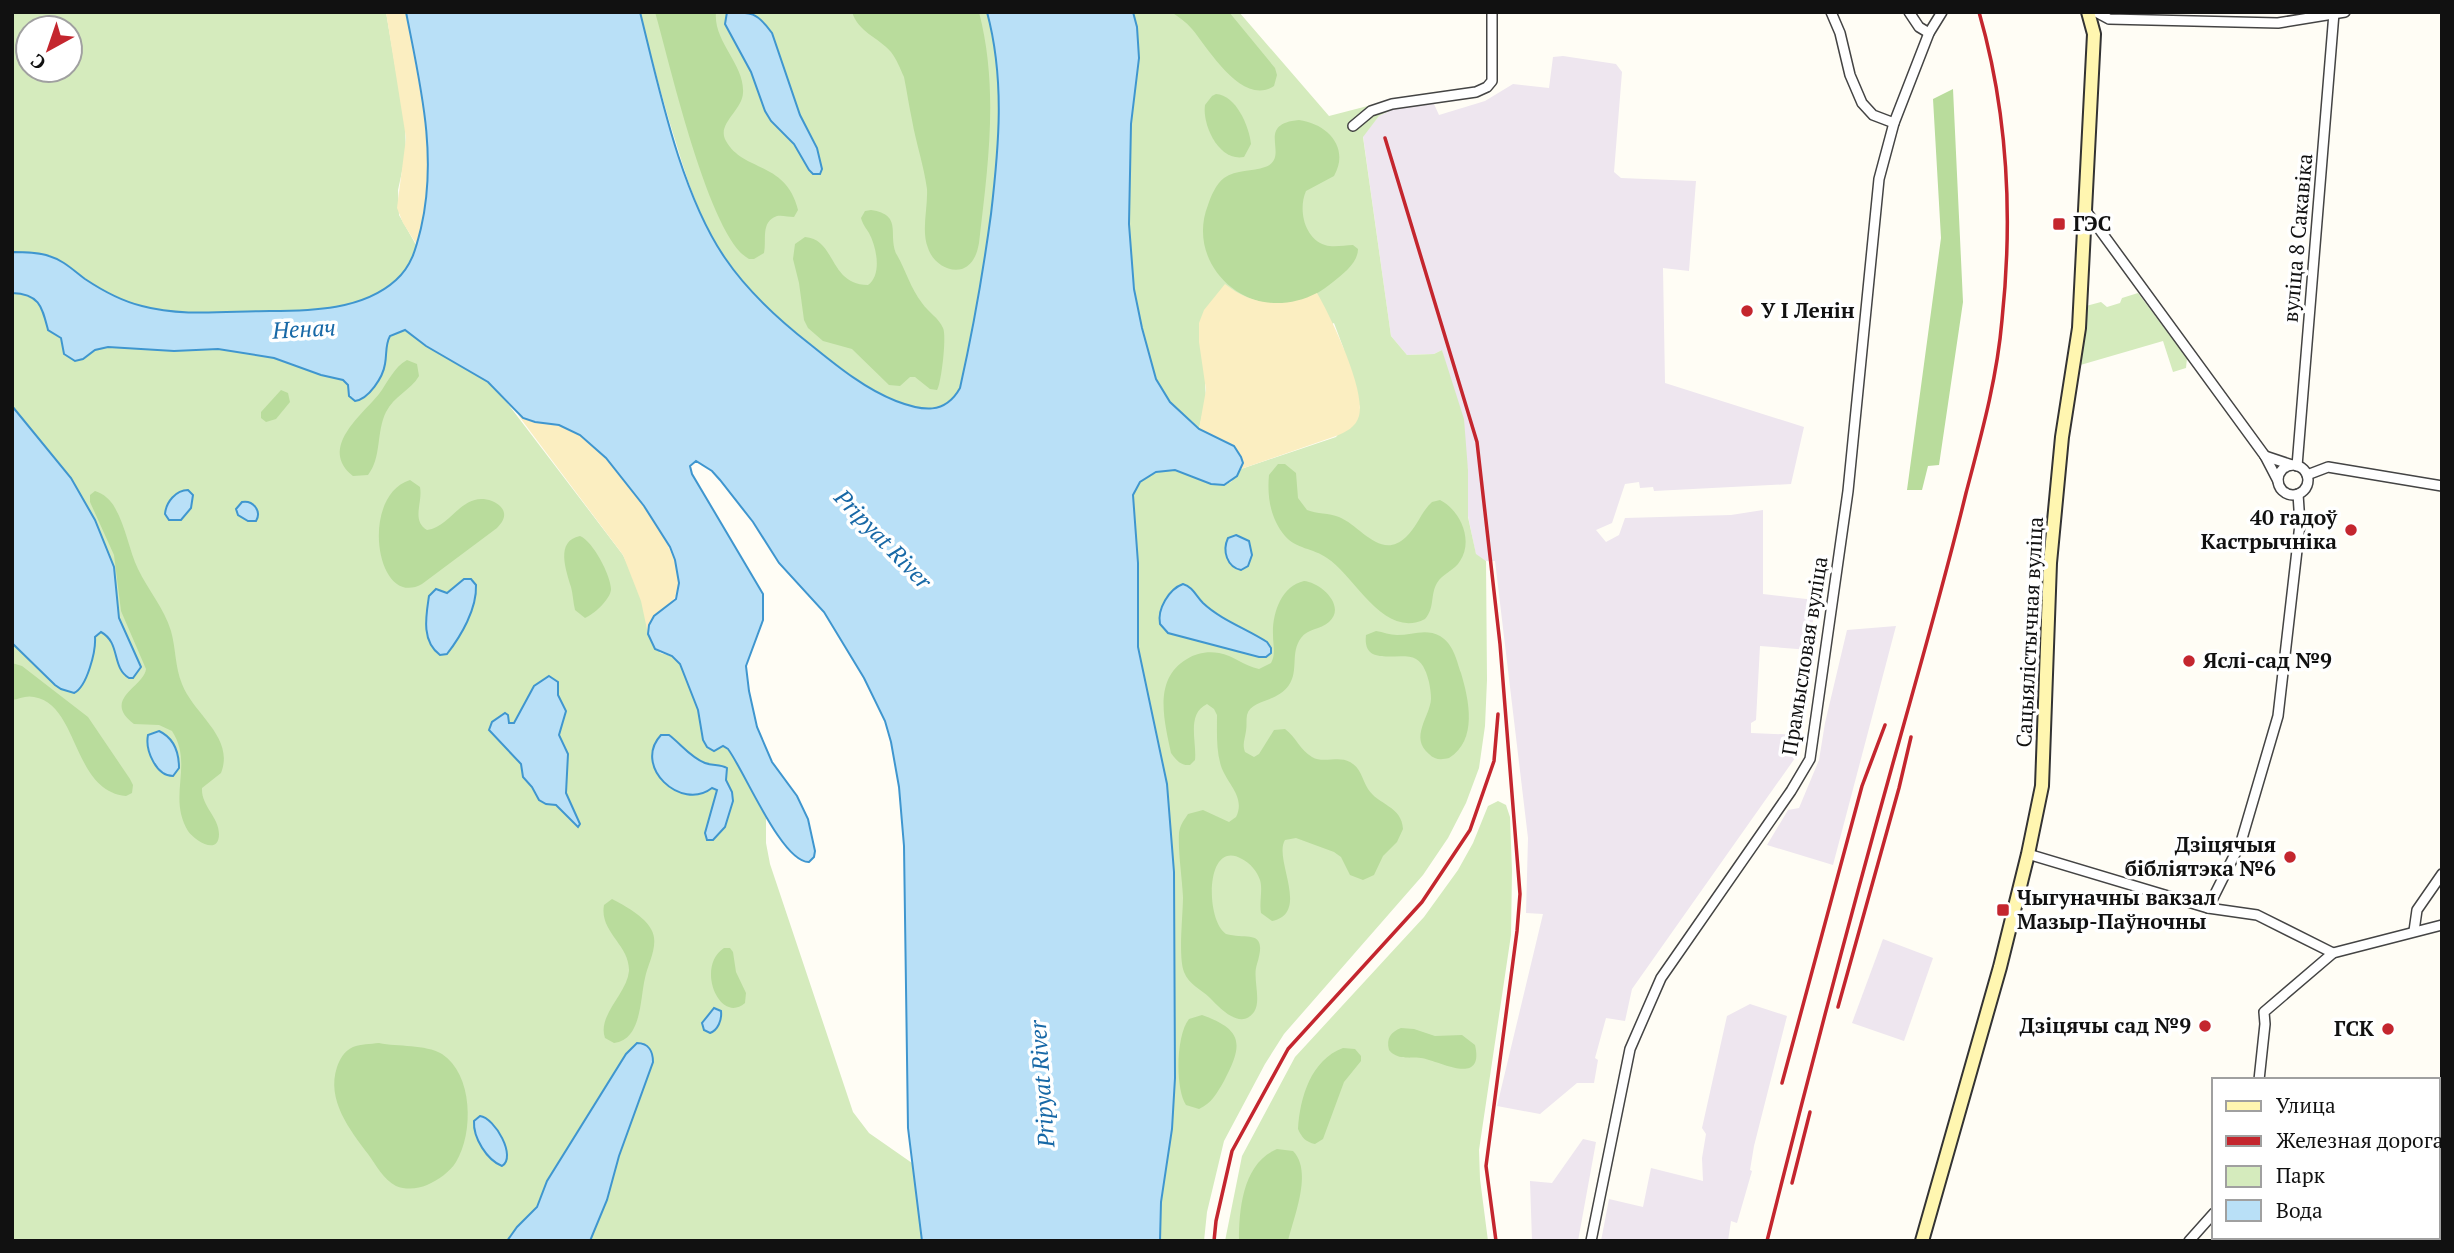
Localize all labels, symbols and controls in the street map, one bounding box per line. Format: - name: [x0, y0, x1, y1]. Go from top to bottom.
- north arrow: [14, 14, 84, 84]
- text: С: [25, 49, 51, 76]
- street label: вуліца 8 Сакавіка: [2276, 152, 2318, 323]
- place label: ГЭС: [2073, 209, 2111, 237]
- marker: ГЭС: [2051, 216, 2067, 232]
- place label: У І Ленін: [1761, 296, 1855, 324]
- marker: У І Ленін: [1739, 303, 1755, 319]
- water label: Ненач: [271, 311, 336, 346]
- water label: Pripyat River: [827, 481, 939, 596]
- place label: 40 гадоў Кастрычніка: [2201, 503, 2338, 555]
- street label: Сацыялістычная вуліца: [2009, 516, 2049, 748]
- marker: 40 гадоў Кастрычніка: [2343, 522, 2359, 538]
- street label: Прамысловая вуліца: [1774, 554, 1834, 757]
- place label: Яслі-сад №9: [2203, 646, 2332, 674]
- marker: Яслі-сад №9: [2181, 653, 2197, 669]
- place label: Дзіцячыя бібліятэка №6: [2125, 830, 2276, 882]
- marker: Дзіцячыя бібліятэка №6: [2282, 849, 2298, 865]
- place label: Чыгуначны вакзал Мазыр-Паўночны: [2017, 883, 2216, 935]
- marker: Чыгуначны вакзал Мазыр-Паўночны: [1995, 902, 2011, 918]
- place label: Дзіцячы сад №9: [2020, 1011, 2191, 1039]
- place label: ГСК: [2334, 1014, 2374, 1042]
- water label: Pripyat River: [1022, 1018, 1061, 1150]
- marker: Дзіцячы сад №9: [2197, 1018, 2213, 1034]
- marker: ГСК: [2380, 1021, 2396, 1037]
- legend: [2212, 1078, 2440, 1239]
- text: Улица: [2276, 1091, 2336, 1119]
- text: Железная дорога: [2276, 1126, 2444, 1154]
- text: Парк: [2276, 1161, 2326, 1189]
- text: Вода: [2276, 1196, 2323, 1224]

